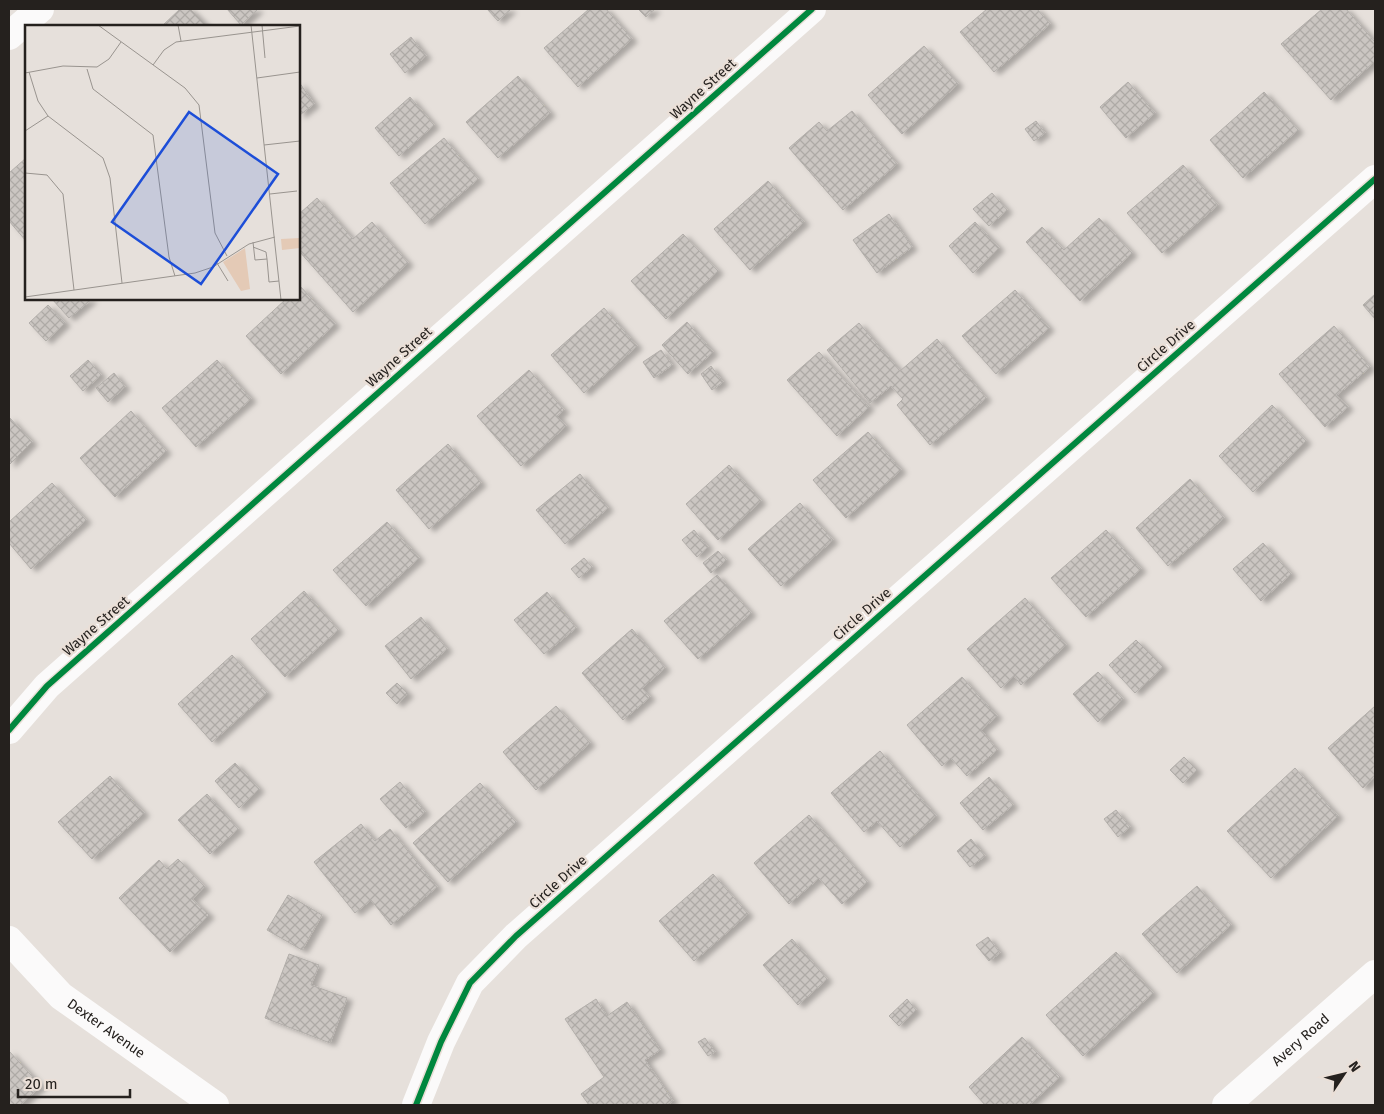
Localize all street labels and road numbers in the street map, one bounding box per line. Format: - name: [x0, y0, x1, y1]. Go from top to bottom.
- street label: Wayne Street: [666, 54, 740, 123]
- street label: Circle Drive: [1133, 316, 1199, 376]
- street label: Wayne Street: [362, 322, 436, 391]
- street label: Circle Drive: [829, 584, 895, 644]
- street label: Wayne Street: [59, 592, 134, 660]
- street label: Circle Drive: [526, 852, 590, 912]
- street label: Dexter Avenue: [64, 995, 149, 1061]
- street label: Avery Road: [1268, 1010, 1333, 1069]

